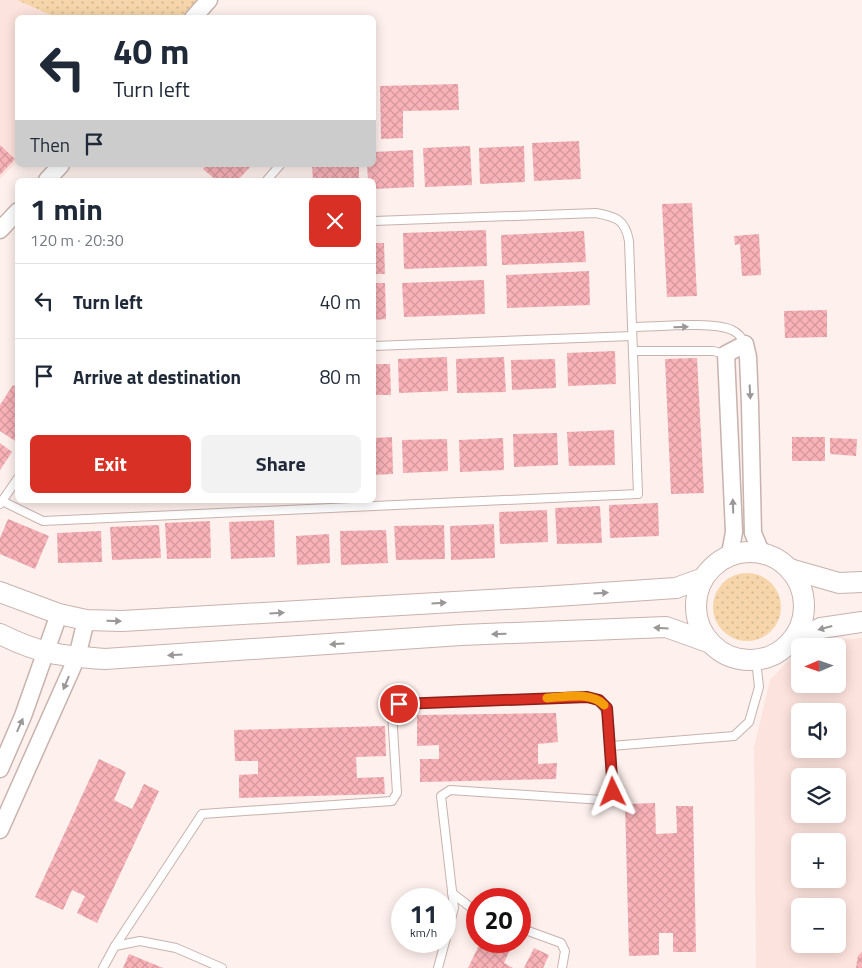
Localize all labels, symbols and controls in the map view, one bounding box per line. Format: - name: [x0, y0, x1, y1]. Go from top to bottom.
- text: 40 m: [113, 24, 189, 78]
- icon: left: [30, 35, 95, 100]
- text: Turn left: [113, 72, 190, 106]
- text: Then: [30, 130, 70, 159]
- icon: arrive: [80, 130, 108, 158]
- text: 1 min: [30, 186, 103, 232]
- button: close: [309, 195, 361, 247]
- text: 120 m · 20:30: [30, 228, 124, 252]
- icon: left: [30, 287, 58, 315]
- text: Turn left: [73, 287, 143, 316]
- text: 40 m: [320, 287, 361, 316]
- one-way arrow: [673, 323, 689, 331]
- icon: arrive: [30, 362, 58, 390]
- text: Arrive at destination: [73, 362, 241, 391]
- text: 80 m: [320, 362, 361, 391]
- one-way arrow: [746, 384, 754, 400]
- button: Exit: [30, 435, 191, 493]
- button: Share: [201, 435, 361, 493]
- one-way arrow: [728, 498, 736, 514]
- one-way arrow: [593, 589, 609, 597]
- one-way arrow: [431, 599, 447, 607]
- one-way arrow: [269, 608, 285, 616]
- one-way arrow: [107, 617, 123, 625]
- one-way arrow: [653, 623, 669, 631]
- one-way arrow: [817, 624, 832, 632]
- one-way arrow: [491, 630, 507, 638]
- north arrow: [791, 638, 846, 692]
- map controls: [791, 638, 846, 953]
- one-way arrow: [329, 640, 345, 648]
- one-way arrow: [167, 652, 183, 660]
- one-way arrow: [62, 676, 70, 691]
- pin: [378, 683, 420, 725]
- icon: arrive: [385, 690, 413, 718]
- button: sound: [791, 703, 846, 758]
- one-way arrow: [16, 718, 24, 732]
- position arrow: [586, 765, 638, 817]
- button: layers: [791, 768, 846, 823]
- button: +: [791, 833, 846, 888]
- speed limit sign: 20: [466, 888, 531, 953]
- text: 11: [409, 895, 438, 933]
- button: −: [791, 898, 846, 953]
- text: km/h: [410, 923, 437, 942]

